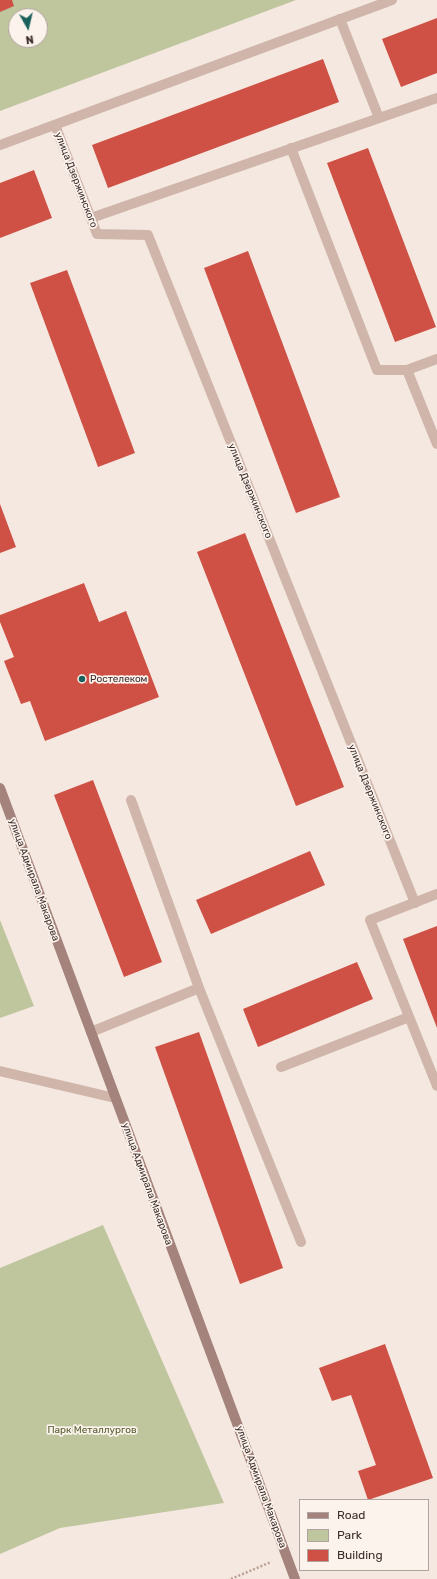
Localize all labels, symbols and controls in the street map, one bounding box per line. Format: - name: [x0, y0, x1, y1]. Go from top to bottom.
- north arrow: [8, 8, 48, 48]
- text: N: [25, 32, 34, 46]
- street label: улица Дзержинского: [52, 130, 100, 230]
- street label: улица Дзержинского: [225, 442, 275, 540]
- place label: Ростелеком: [90, 673, 147, 685]
- marker: Ростелеком: [77, 674, 87, 684]
- street label: улица Дзержинского: [345, 743, 395, 841]
- street label: улица Адмирала Макарова: [6, 817, 62, 943]
- street label: улица Адмирала Макарова: [119, 1121, 175, 1247]
- park label: Парк Металлургов: [47, 1424, 137, 1436]
- street label: улица Адмирала Макарова: [233, 1424, 289, 1550]
- legend: [299, 1499, 429, 1571]
- text: Road: [337, 1508, 365, 1522]
- text: Park: [337, 1528, 362, 1542]
- text: Building: [337, 1548, 383, 1562]

